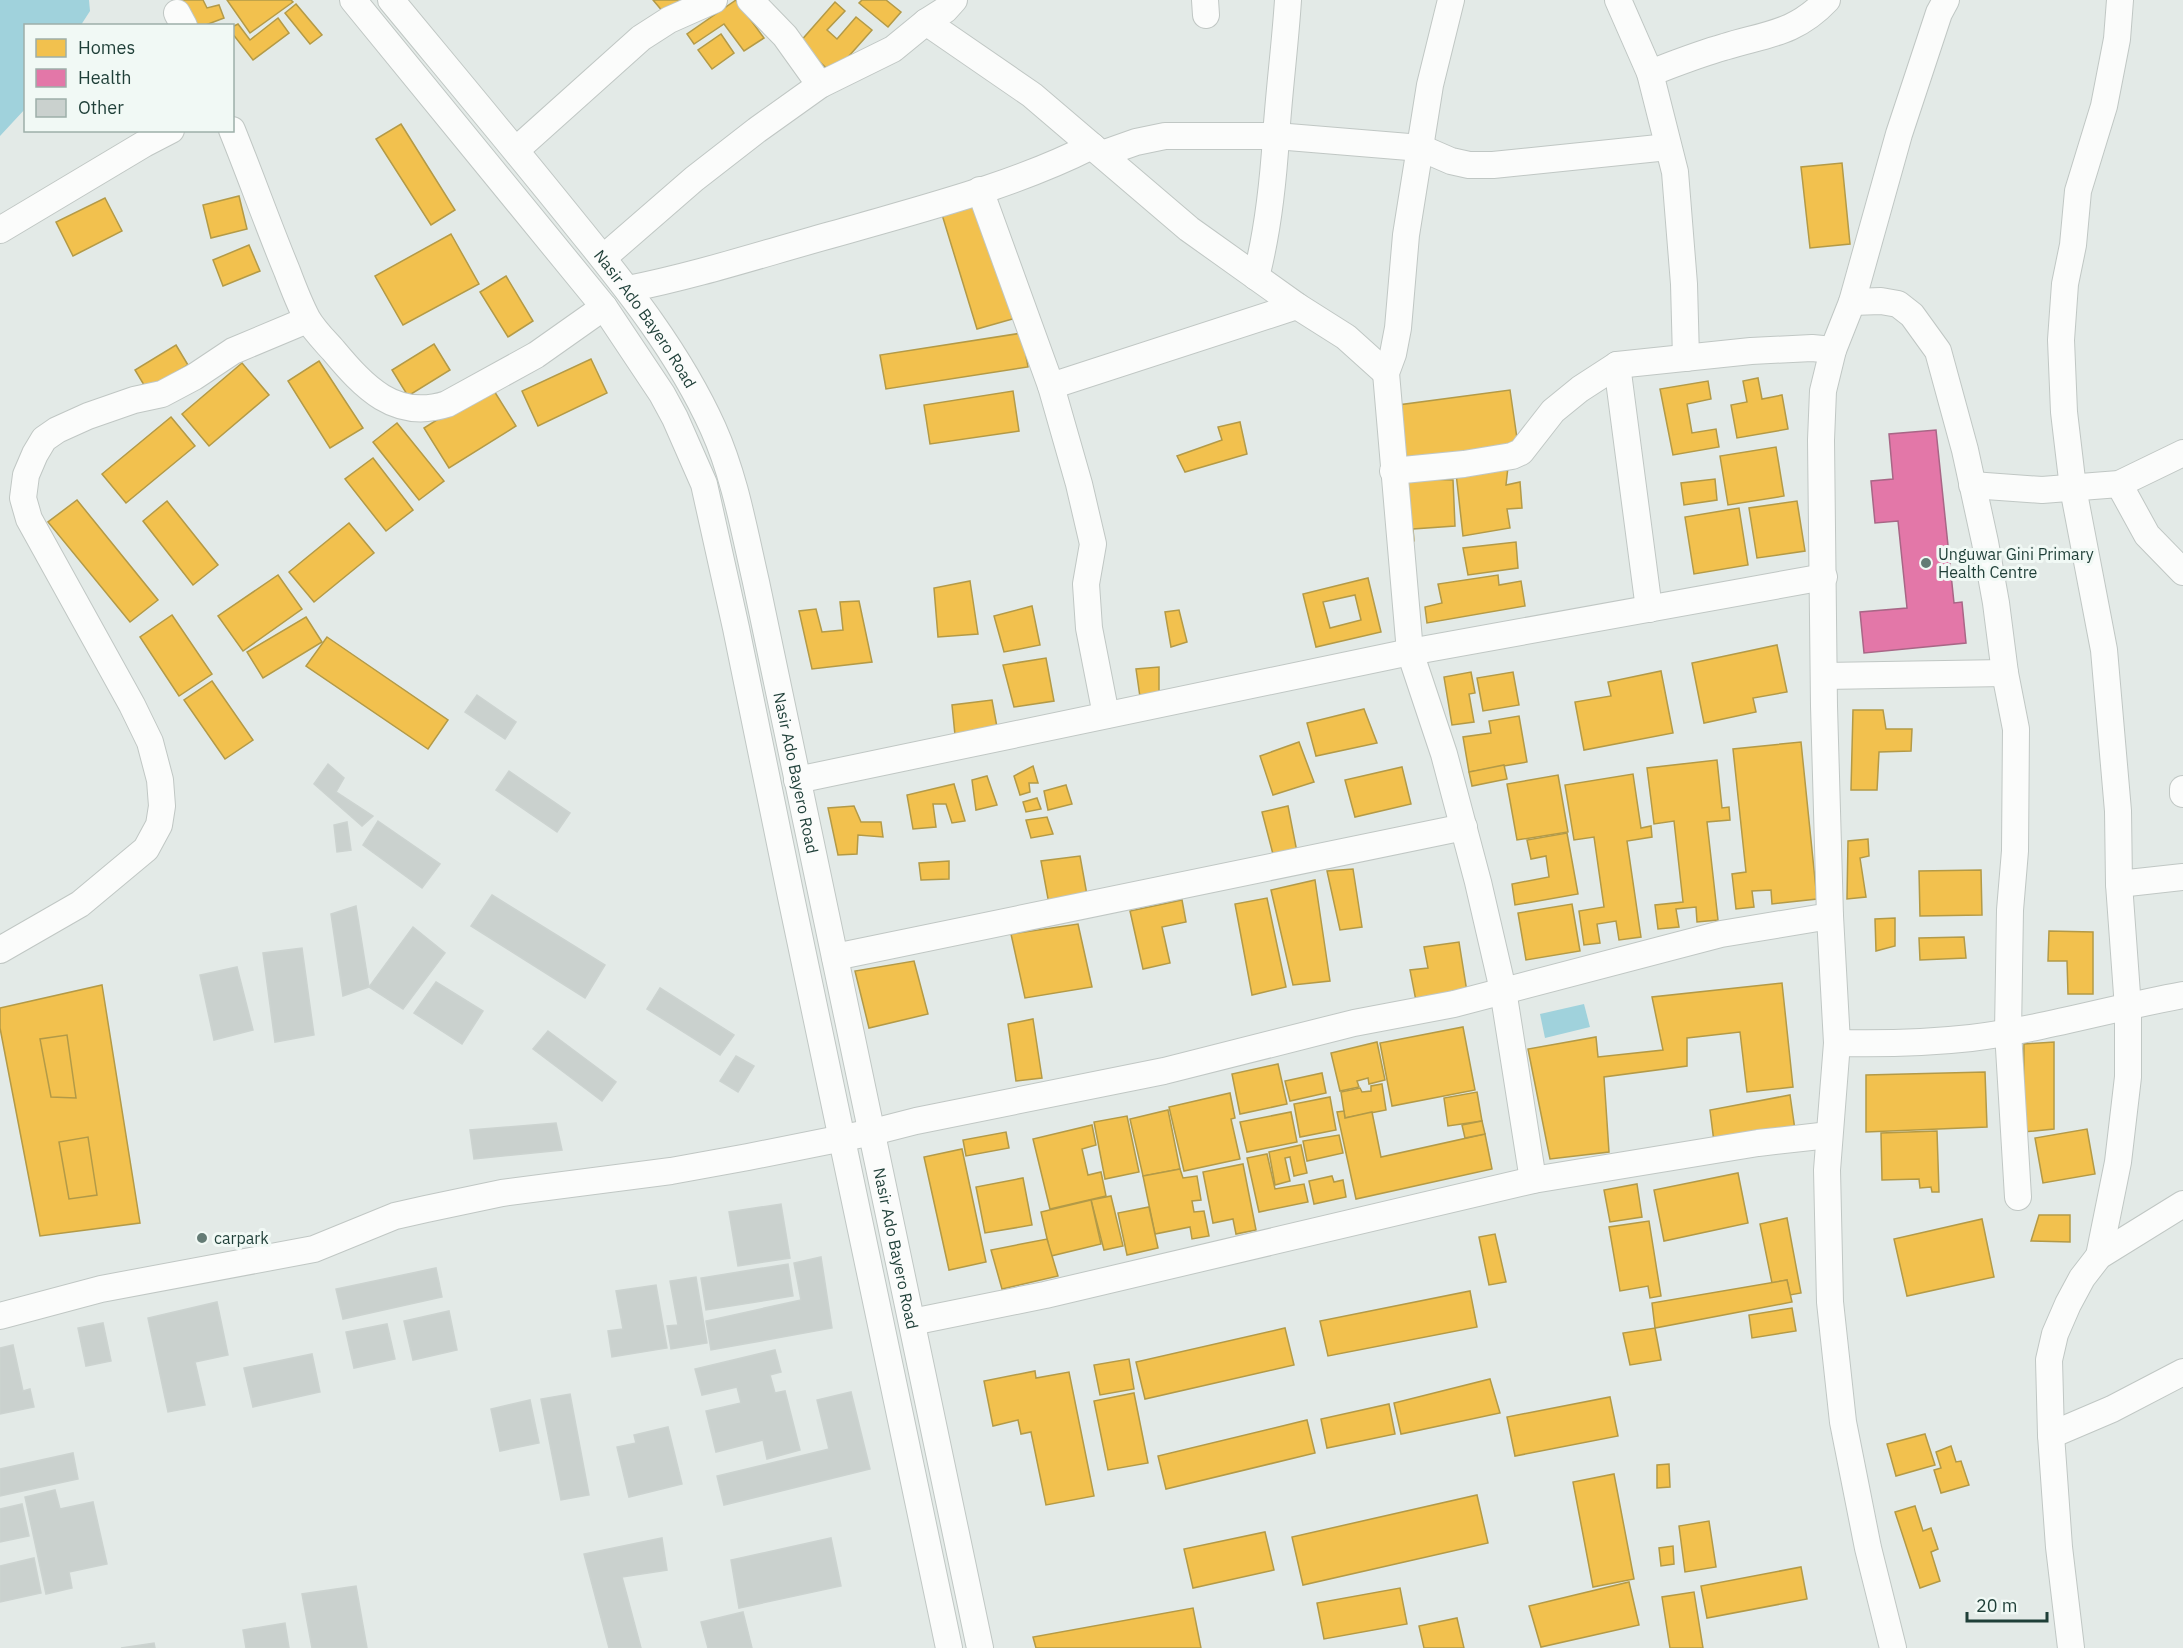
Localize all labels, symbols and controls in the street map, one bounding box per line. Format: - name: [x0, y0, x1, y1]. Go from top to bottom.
- legend: [24, 24, 234, 132]
- text: Homes: [78, 36, 135, 59]
- text: Health: [78, 66, 132, 89]
- text: Other: [78, 96, 124, 119]
- street label: Nasir Ado Bayero Road: [590, 246, 701, 391]
- place label: Unguwar Gini Primary Health Centre: [1938, 544, 2094, 582]
- marker: Unguwar Gini Primary Health Centre: [1919, 556, 1933, 570]
- street label: Nasir Ado Bayero Road: [769, 690, 823, 855]
- street label: Nasir Ado Bayero Road: [869, 1166, 923, 1331]
- place label: carpark: [214, 1228, 269, 1248]
- marker: carpark: [195, 1231, 209, 1245]
- scale bar: [1967, 1585, 2046, 1623]
- text: 20 m: [1976, 1594, 2018, 1617]

